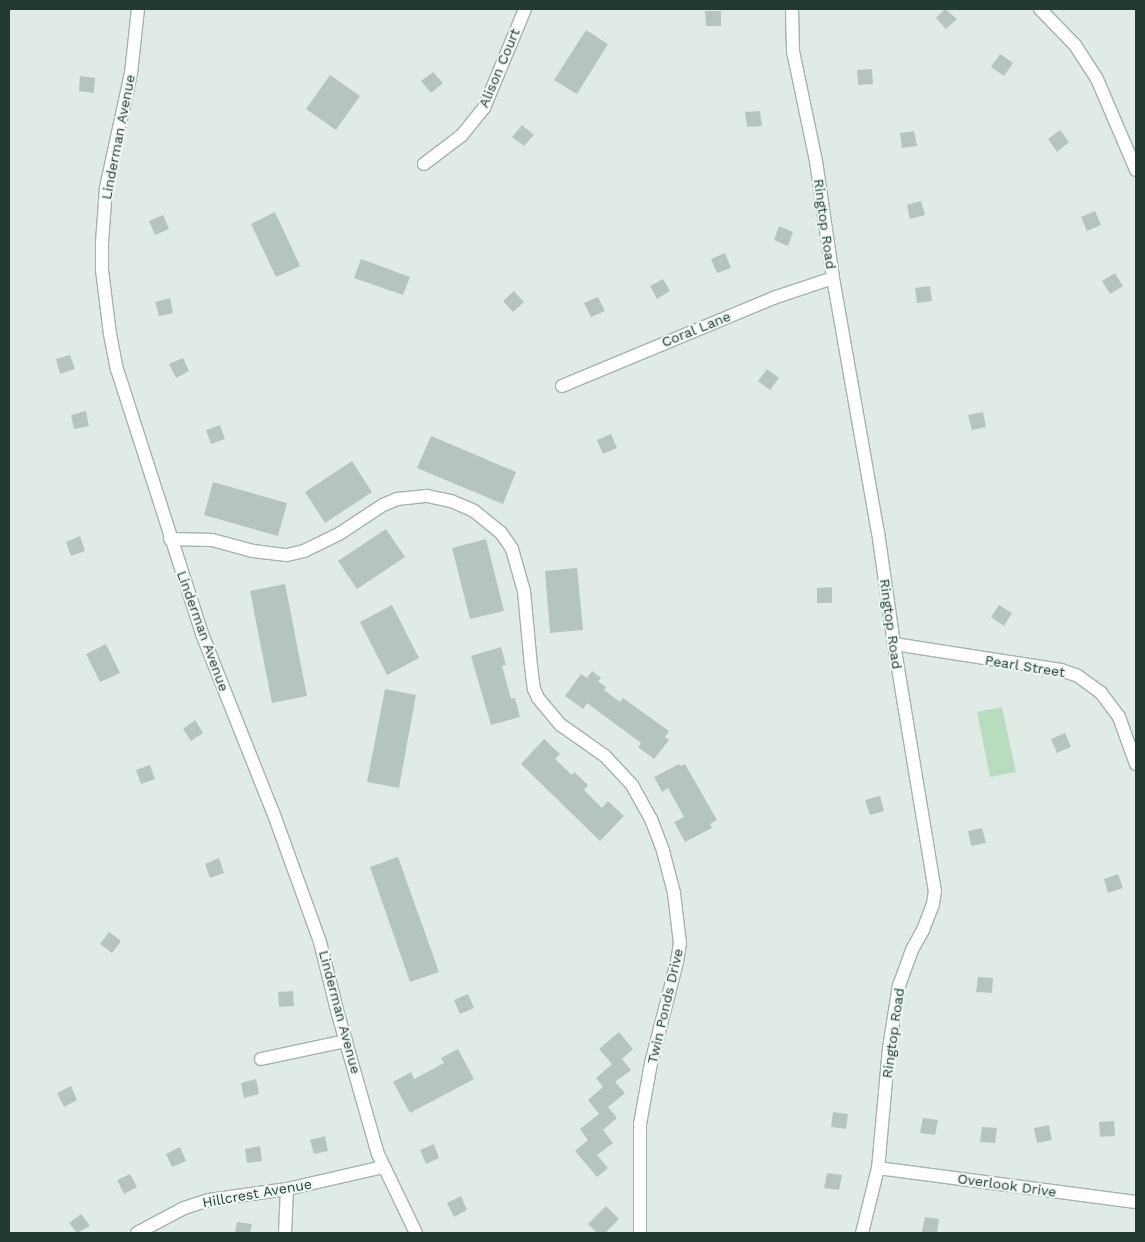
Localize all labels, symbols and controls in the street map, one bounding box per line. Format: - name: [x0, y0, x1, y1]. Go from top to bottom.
- street label: Alison Court: [475, 26, 523, 110]
- street label: Linderman Avenue: [98, 73, 138, 201]
- street label: Ringtop Road: [810, 178, 840, 270]
- street label: Coral Lane: [659, 307, 733, 351]
- street label: Linderman Avenue: [173, 568, 233, 694]
- street label: Ringtop Road: [876, 578, 906, 670]
- street label: Pearl Street: [984, 651, 1066, 681]
- street label: Twin Ponds Drive: [644, 947, 686, 1065]
- street label: Linderman Avenue: [315, 948, 365, 1076]
- street label: Ringtop Road: [878, 987, 908, 1079]
- street label: Overlook Drive: [956, 1170, 1058, 1200]
- street label: Hillcrest Avenue: [201, 1175, 313, 1211]

